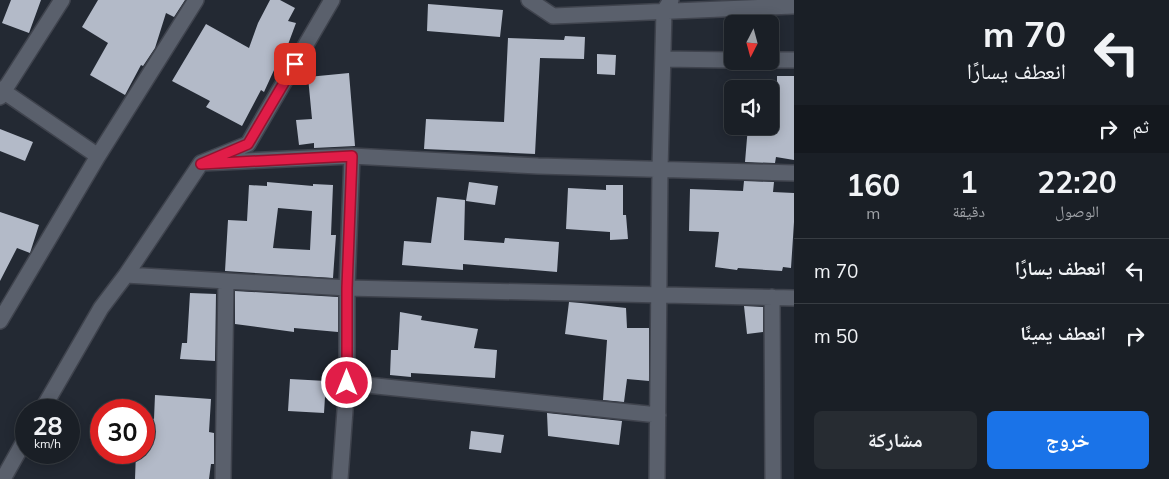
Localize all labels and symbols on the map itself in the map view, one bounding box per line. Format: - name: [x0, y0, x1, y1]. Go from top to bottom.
- north arrow: [724, 15, 779, 70]
- pin: [274, 43, 316, 85]
- position arrow: [320, 356, 372, 408]
- speed limit sign: 30: [90, 399, 155, 464]

